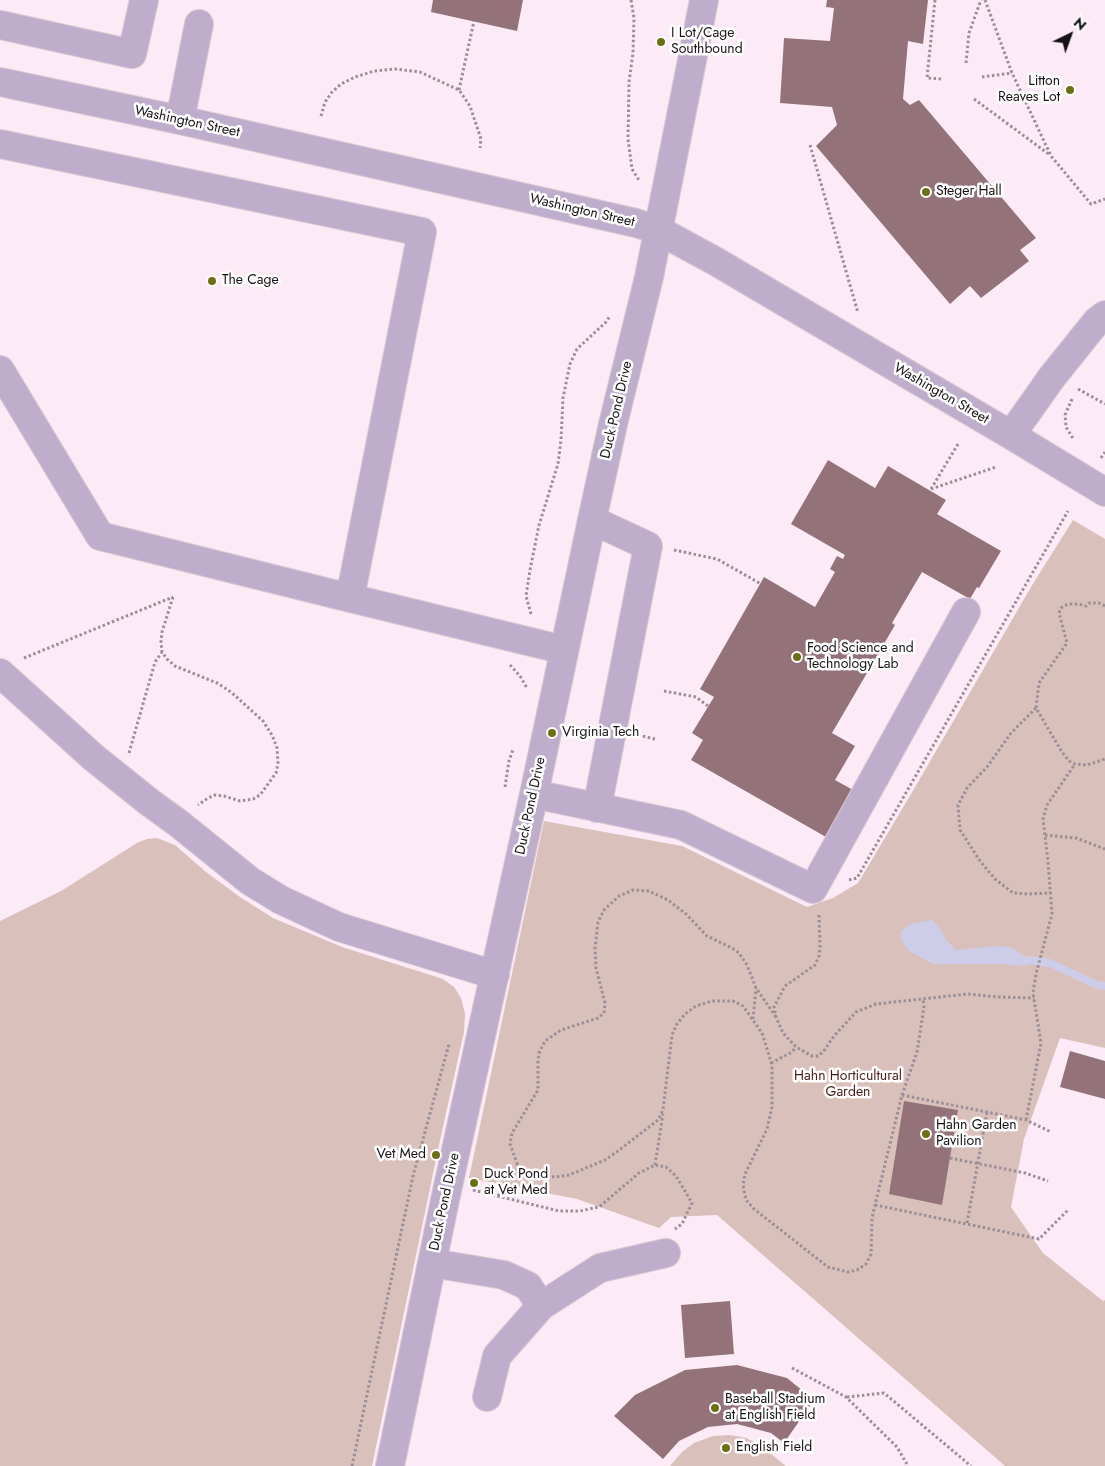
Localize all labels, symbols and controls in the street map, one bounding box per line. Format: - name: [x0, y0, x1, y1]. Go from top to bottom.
- north arrow: [1045, 10, 1095, 60]
- text: N: [1069, 13, 1091, 35]
- place label: I Lot/Cage Southbound: [671, 26, 743, 58]
- marker: I Lot/Cage Southbound: [655, 36, 667, 48]
- place label: Litton Reaves Lot: [998, 74, 1060, 106]
- marker: Litton Reaves Lot: [1064, 84, 1076, 96]
- street label: Washington Street: [133, 103, 241, 141]
- place label: Steger Hall: [936, 184, 1002, 200]
- marker: Steger Hall: [920, 186, 932, 198]
- street label: Washington Street: [528, 191, 636, 231]
- place label: The Cage: [222, 273, 279, 289]
- marker: The Cage: [206, 275, 218, 287]
- street label: Duck Pond Drive: [598, 360, 636, 460]
- street label: Washington Street: [890, 360, 992, 428]
- place label: Food Science and Technology Lab: [807, 641, 914, 674]
- marker: Food Science and Technology Lab: [791, 651, 803, 663]
- place label: Virginia Tech: [562, 725, 639, 741]
- marker: Virginia Tech: [546, 727, 558, 739]
- street label: Duck Pond Drive: [512, 756, 550, 856]
- park label: Hahn Horticultural Garden: [794, 1069, 902, 1102]
- place label: Hahn Garden Pavilion: [936, 1118, 1017, 1150]
- marker: Hahn Garden Pavilion: [920, 1128, 932, 1140]
- place label: Vet Med: [377, 1147, 426, 1163]
- marker: Vet Med: [430, 1149, 442, 1161]
- street label: Duck Pond Drive: [426, 1152, 464, 1252]
- place label: Duck Pond at Vet Med: [484, 1167, 548, 1200]
- marker: Duck Pond at Vet Med: [468, 1177, 480, 1189]
- place label: Baseball Stadium at English Field: [725, 1392, 825, 1424]
- marker: Baseball Stadium at English Field: [709, 1402, 721, 1414]
- place label: English Field: [736, 1440, 812, 1456]
- marker: English Field: [720, 1442, 732, 1454]

